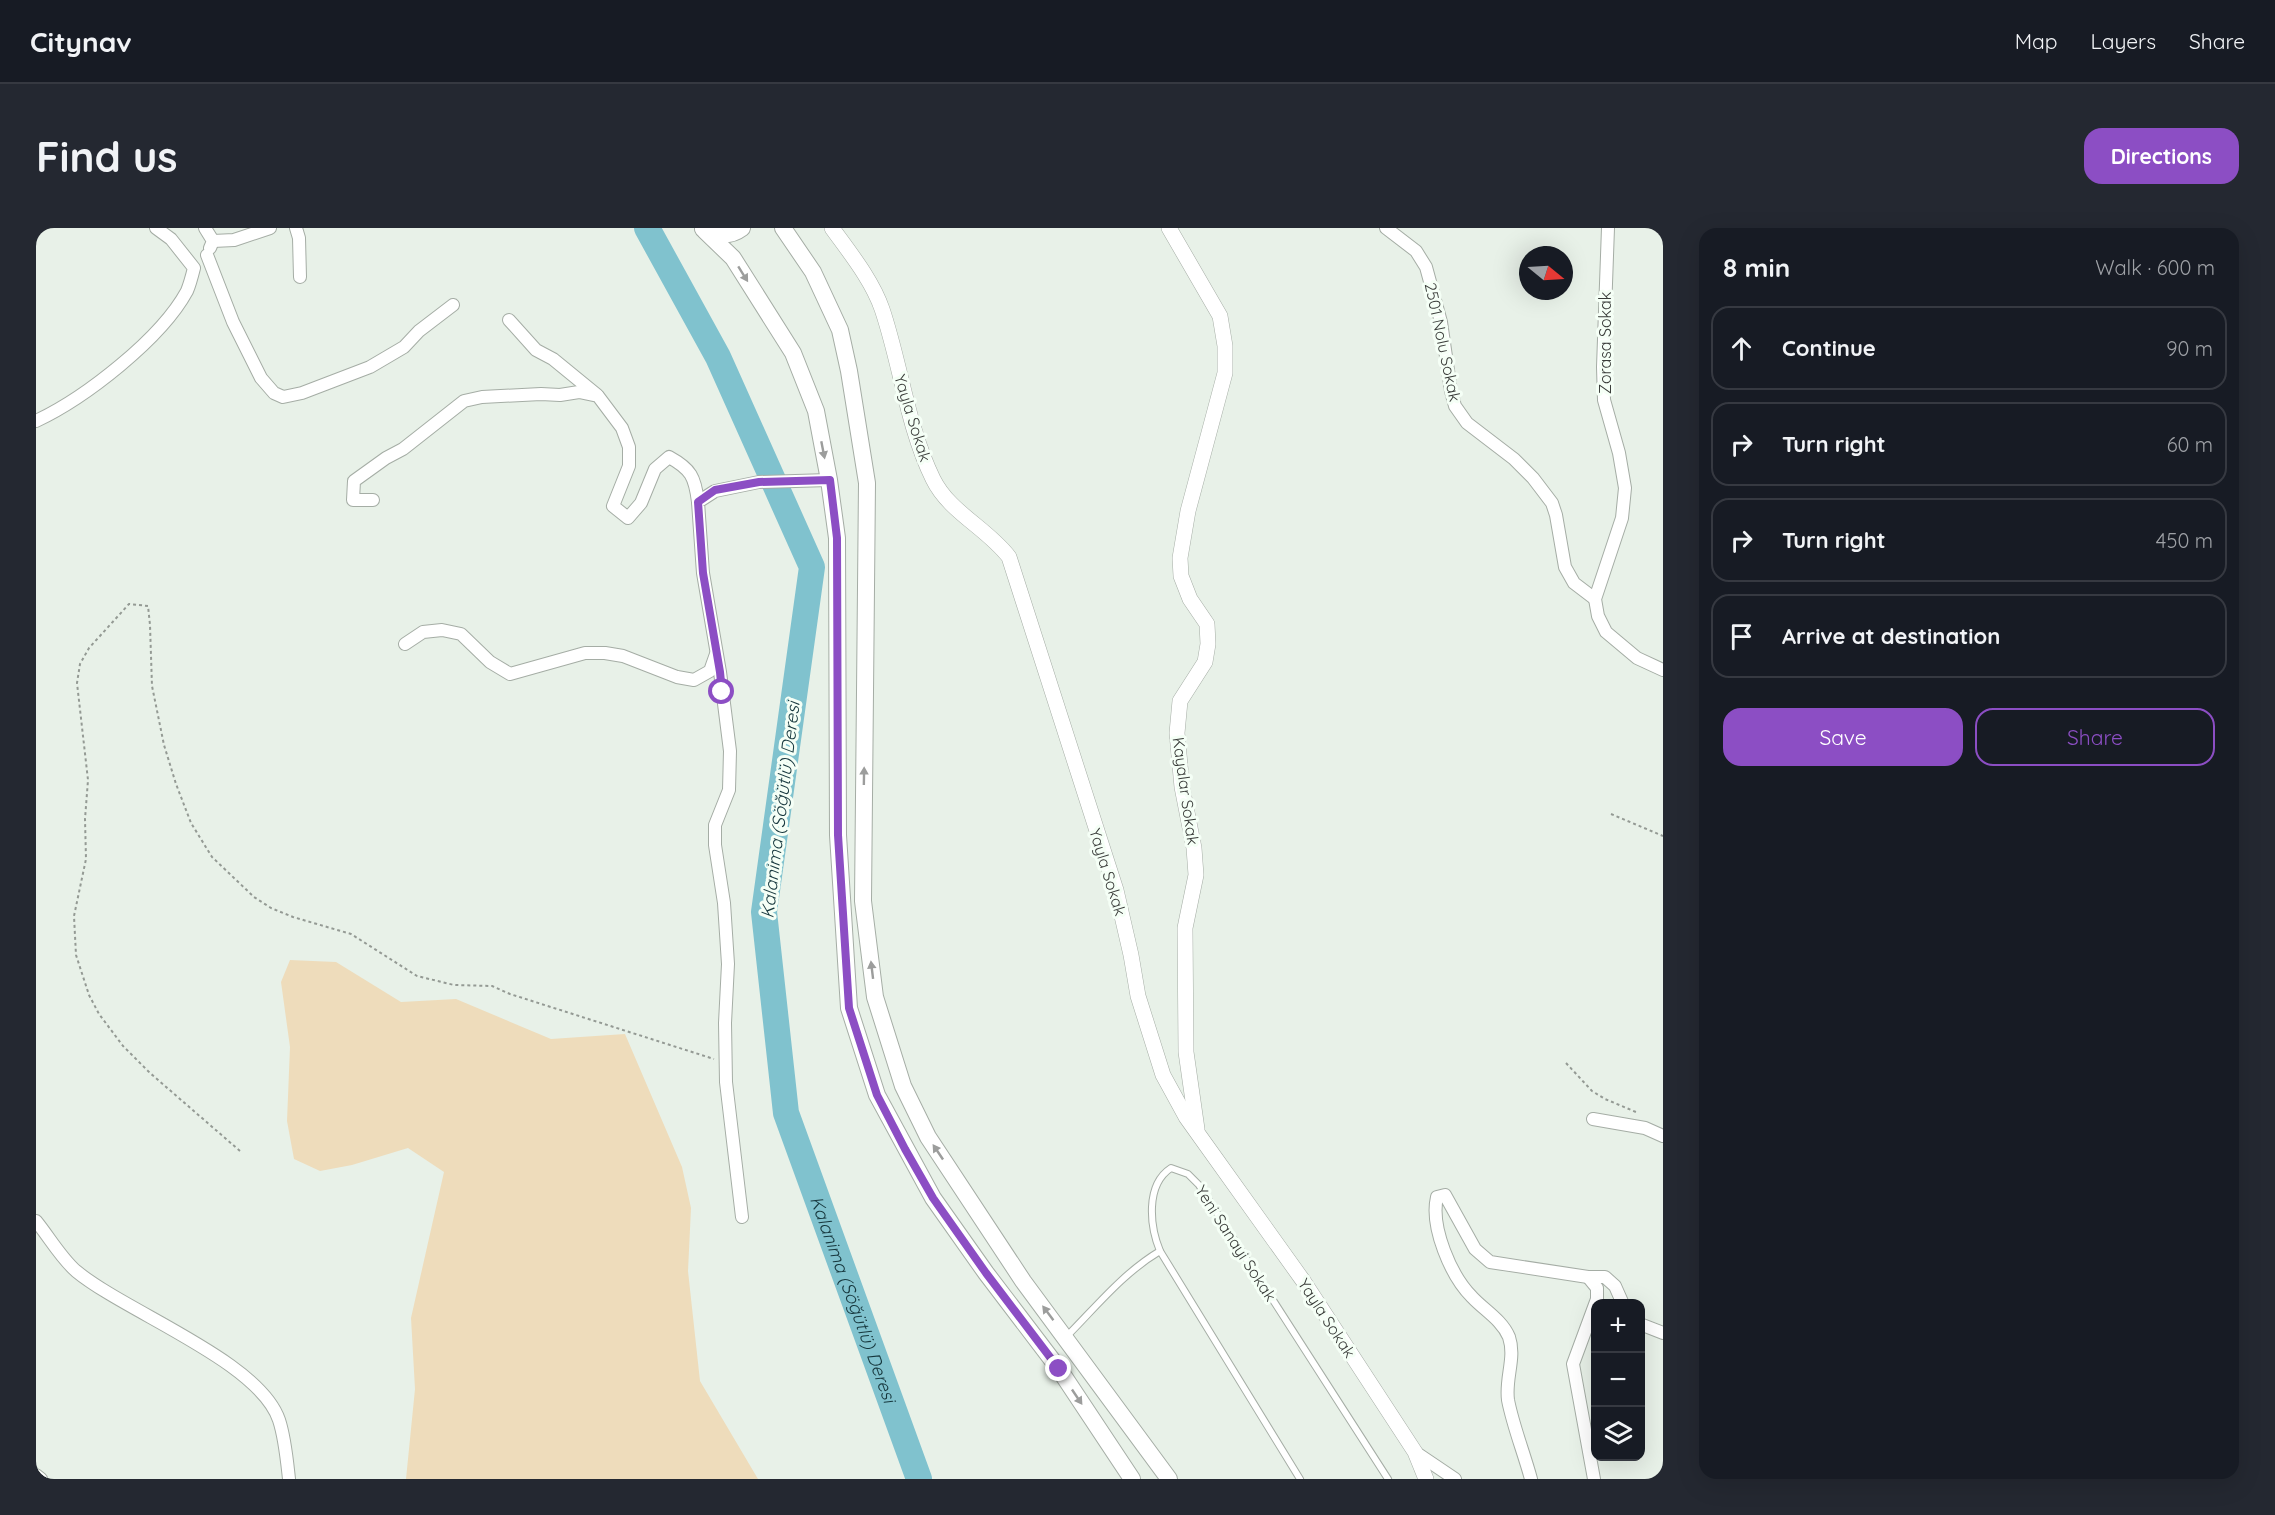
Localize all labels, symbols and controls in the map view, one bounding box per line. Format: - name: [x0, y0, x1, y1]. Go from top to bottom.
- text: Citynav: [30, 24, 132, 59]
- text: Map: [2015, 28, 2058, 54]
- text: Layers: [2091, 28, 2156, 54]
- text: Share: [2189, 28, 2245, 54]
- button: Directions: [2084, 128, 2239, 184]
- text: Find us: [36, 130, 178, 183]
- north arrow: [1519, 246, 1573, 300]
- text: 8 min: [1723, 251, 1790, 284]
- text: Walk · 600 m: [2095, 255, 2215, 280]
- one-way arrow: [737, 266, 748, 283]
- street label: 2501 Nolu Sokak: [1421, 281, 1465, 403]
- street label: Zorasa Sokak: [1595, 292, 1615, 394]
- icon: ahead: [1725, 332, 1758, 365]
- text: Continue: [1782, 334, 1876, 362]
- text: 90 m: [2166, 336, 2213, 361]
- street label: Yayla Sokak: [890, 372, 936, 464]
- icon: right: [1725, 428, 1758, 461]
- text: Turn right: [1782, 430, 1886, 458]
- text: 60 m: [2167, 432, 2213, 457]
- one-way arrow: [819, 440, 828, 459]
- icon: right: [1725, 524, 1758, 557]
- text: Turn right: [1782, 526, 1886, 554]
- text: 450 m: [2156, 528, 2213, 553]
- icon: arrive: [1725, 620, 1758, 653]
- text: Arrive at destination: [1782, 622, 2000, 650]
- route start: [708, 678, 734, 704]
- water label: Kalanima (Söğütlü) Deresi: [755, 698, 805, 920]
- button: Save: [1723, 708, 1963, 766]
- button: Share: [1975, 708, 2215, 766]
- street label: Kayalar Sokak: [1169, 736, 1203, 846]
- one-way arrow: [859, 766, 869, 785]
- street label: Yayla Sokak: [1085, 826, 1131, 918]
- one-way arrow: [867, 960, 876, 979]
- one-way arrow: [932, 1144, 944, 1160]
- street label: Yeni Sanayi Sokak: [1191, 1181, 1281, 1305]
- water label: Kalanima (Söğütlü) Deresi: [806, 1193, 902, 1408]
- street label: Yayla Sokak: [1294, 1275, 1360, 1361]
- map controls: [1591, 1299, 1645, 1461]
- button: +: [1591, 1299, 1645, 1353]
- one-way arrow: [1042, 1305, 1054, 1320]
- button: −: [1591, 1353, 1645, 1407]
- route end: [1045, 1355, 1071, 1381]
- one-way arrow: [1072, 1388, 1083, 1405]
- button: layers: [1591, 1407, 1645, 1461]

